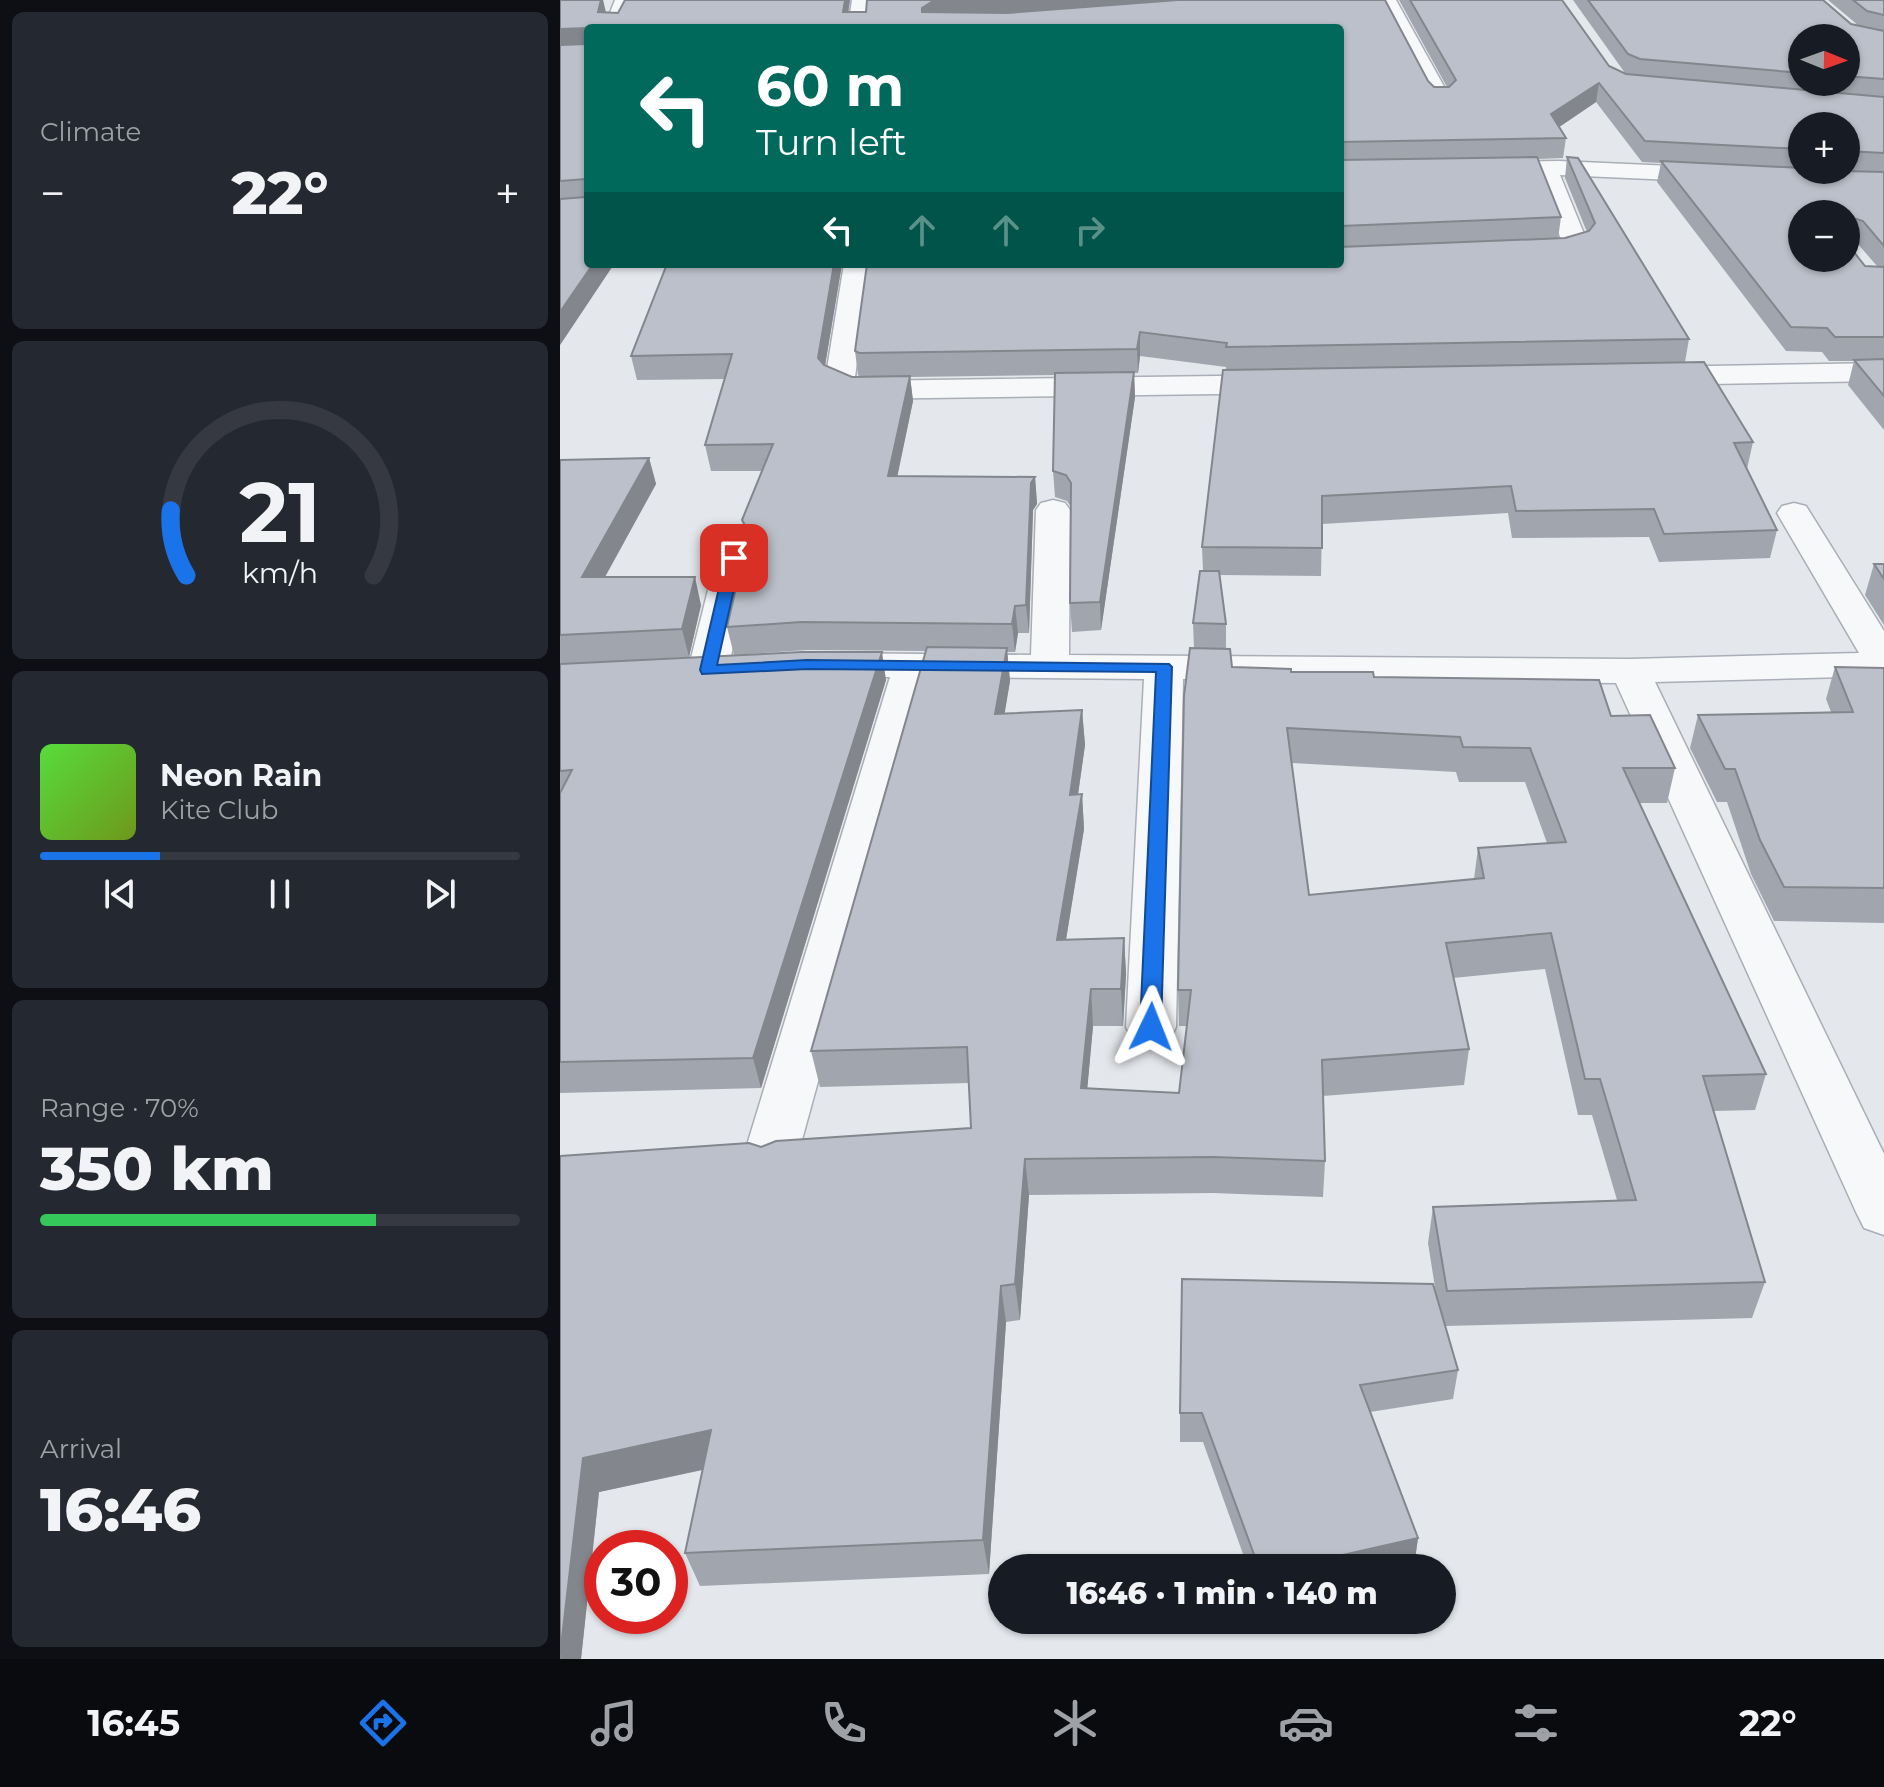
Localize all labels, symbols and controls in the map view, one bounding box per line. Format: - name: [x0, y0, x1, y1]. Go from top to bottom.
- north arrow: [1788, 24, 1860, 96]
- map controls: [1788, 24, 1860, 272]
- text: 60 m: [756, 52, 904, 120]
- icon: left: [624, 56, 728, 160]
- button: +: [1788, 112, 1860, 184]
- text: Climate: [40, 116, 141, 148]
- text: Turn left: [756, 120, 907, 164]
- text: 22°: [232, 156, 328, 229]
- text: −: [40, 166, 65, 220]
- text: +: [495, 166, 520, 220]
- button: −: [1788, 200, 1860, 272]
- icon: left: [816, 208, 860, 252]
- icon: ahead: [900, 208, 944, 252]
- icon: ahead: [984, 208, 1028, 252]
- icon: right: [1068, 208, 1112, 252]
- text: 21: [239, 461, 321, 563]
- pin: [700, 524, 768, 592]
- icon: arrive: [712, 536, 756, 580]
- text: km/h: [242, 555, 318, 590]
- text: Neon Rain: [160, 757, 322, 794]
- text: Kite Club: [160, 794, 278, 826]
- icon: previous: [98, 872, 142, 916]
- icon: pause: [258, 872, 302, 916]
- icon: next: [418, 872, 462, 916]
- position arrow: [1109, 985, 1193, 1069]
- text: Range · 70%: [40, 1092, 199, 1124]
- text: 350 km: [40, 1132, 274, 1205]
- text: Arrival: [40, 1433, 122, 1465]
- text: 16:46: [40, 1473, 201, 1546]
- speed limit sign: 30: [584, 1530, 688, 1634]
- text: 16:46 · 1 min · 140 m: [1066, 1575, 1378, 1612]
- icon: directions: [355, 1695, 411, 1751]
- icon: music: [586, 1695, 642, 1751]
- icon: phone: [816, 1695, 872, 1751]
- icon: climate: [1047, 1695, 1103, 1751]
- icon: car: [1278, 1695, 1334, 1751]
- icon: filters: [1508, 1695, 1564, 1751]
- text: 16:45: [87, 1701, 180, 1745]
- text: 22°: [1739, 1701, 1797, 1745]

